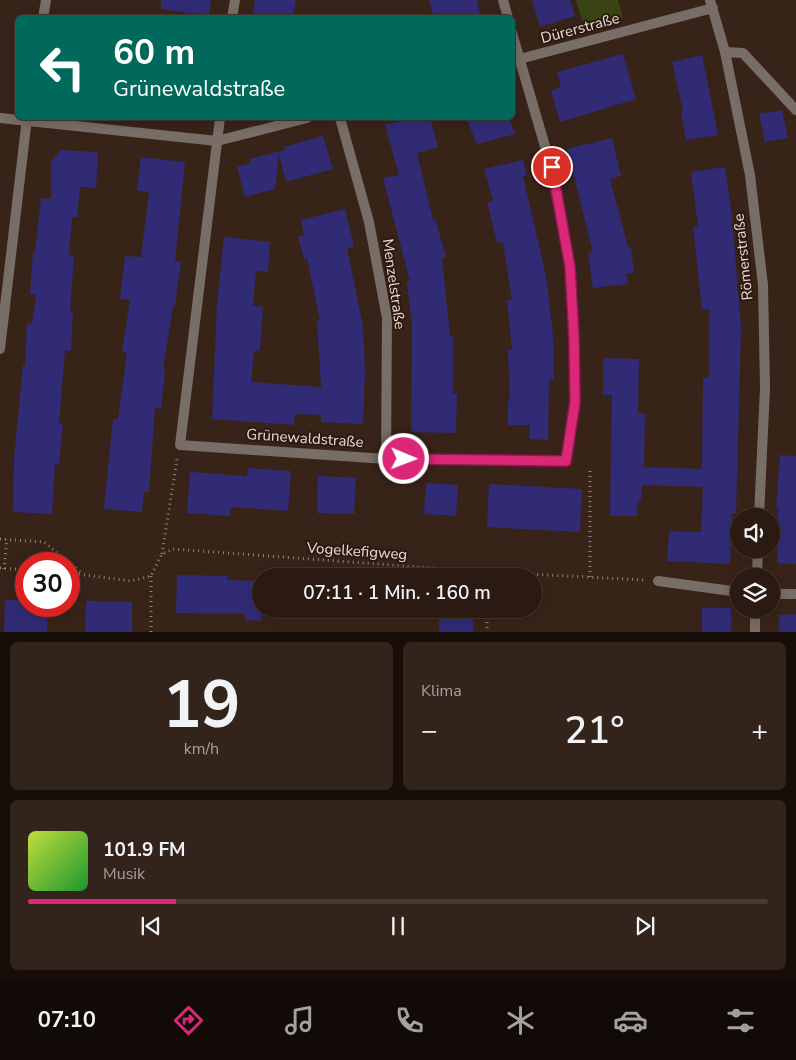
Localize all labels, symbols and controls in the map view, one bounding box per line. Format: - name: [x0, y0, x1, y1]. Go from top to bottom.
- street label: Dürerstraße: [538, 8, 622, 48]
- text: 60 m: [113, 29, 195, 76]
- icon: left: [30, 35, 95, 100]
- text: Grünewaldstraße: [113, 74, 285, 104]
- pin: [531, 146, 573, 188]
- icon: arrive: [538, 153, 566, 181]
- street label: Römerstraße: [728, 213, 758, 301]
- street label: Menzelstraße: [378, 237, 410, 331]
- street label: Grünewaldstraße: [246, 424, 364, 452]
- position arrow: [377, 432, 429, 484]
- map controls: [730, 508, 780, 618]
- button: sound: [730, 508, 780, 558]
- street label: Vogelkefigweg: [305, 537, 408, 564]
- speed limit sign: 30: [15, 552, 80, 617]
- button: layers: [730, 568, 780, 618]
- text: 07:11 · 1 Min. · 160 m: [303, 580, 491, 606]
- text: 19: [162, 661, 241, 750]
- text: Klima: [421, 680, 462, 702]
- text: 21°: [565, 705, 624, 756]
- text: −: [421, 712, 438, 750]
- text: +: [751, 712, 768, 750]
- text: km/h: [184, 738, 219, 760]
- text: 101.9 FM: [103, 837, 186, 863]
- text: Musik: [103, 863, 145, 885]
- icon: previous: [137, 912, 165, 940]
- icon: pause: [384, 912, 412, 940]
- icon: next: [631, 912, 659, 940]
- icon: directions: [171, 1003, 206, 1038]
- icon: music: [282, 1003, 317, 1038]
- icon: phone: [392, 1003, 427, 1038]
- icon: climate: [503, 1003, 538, 1038]
- icon: car: [613, 1003, 648, 1038]
- icon: filters: [723, 1003, 758, 1038]
- text: 07:10: [38, 1005, 96, 1035]

